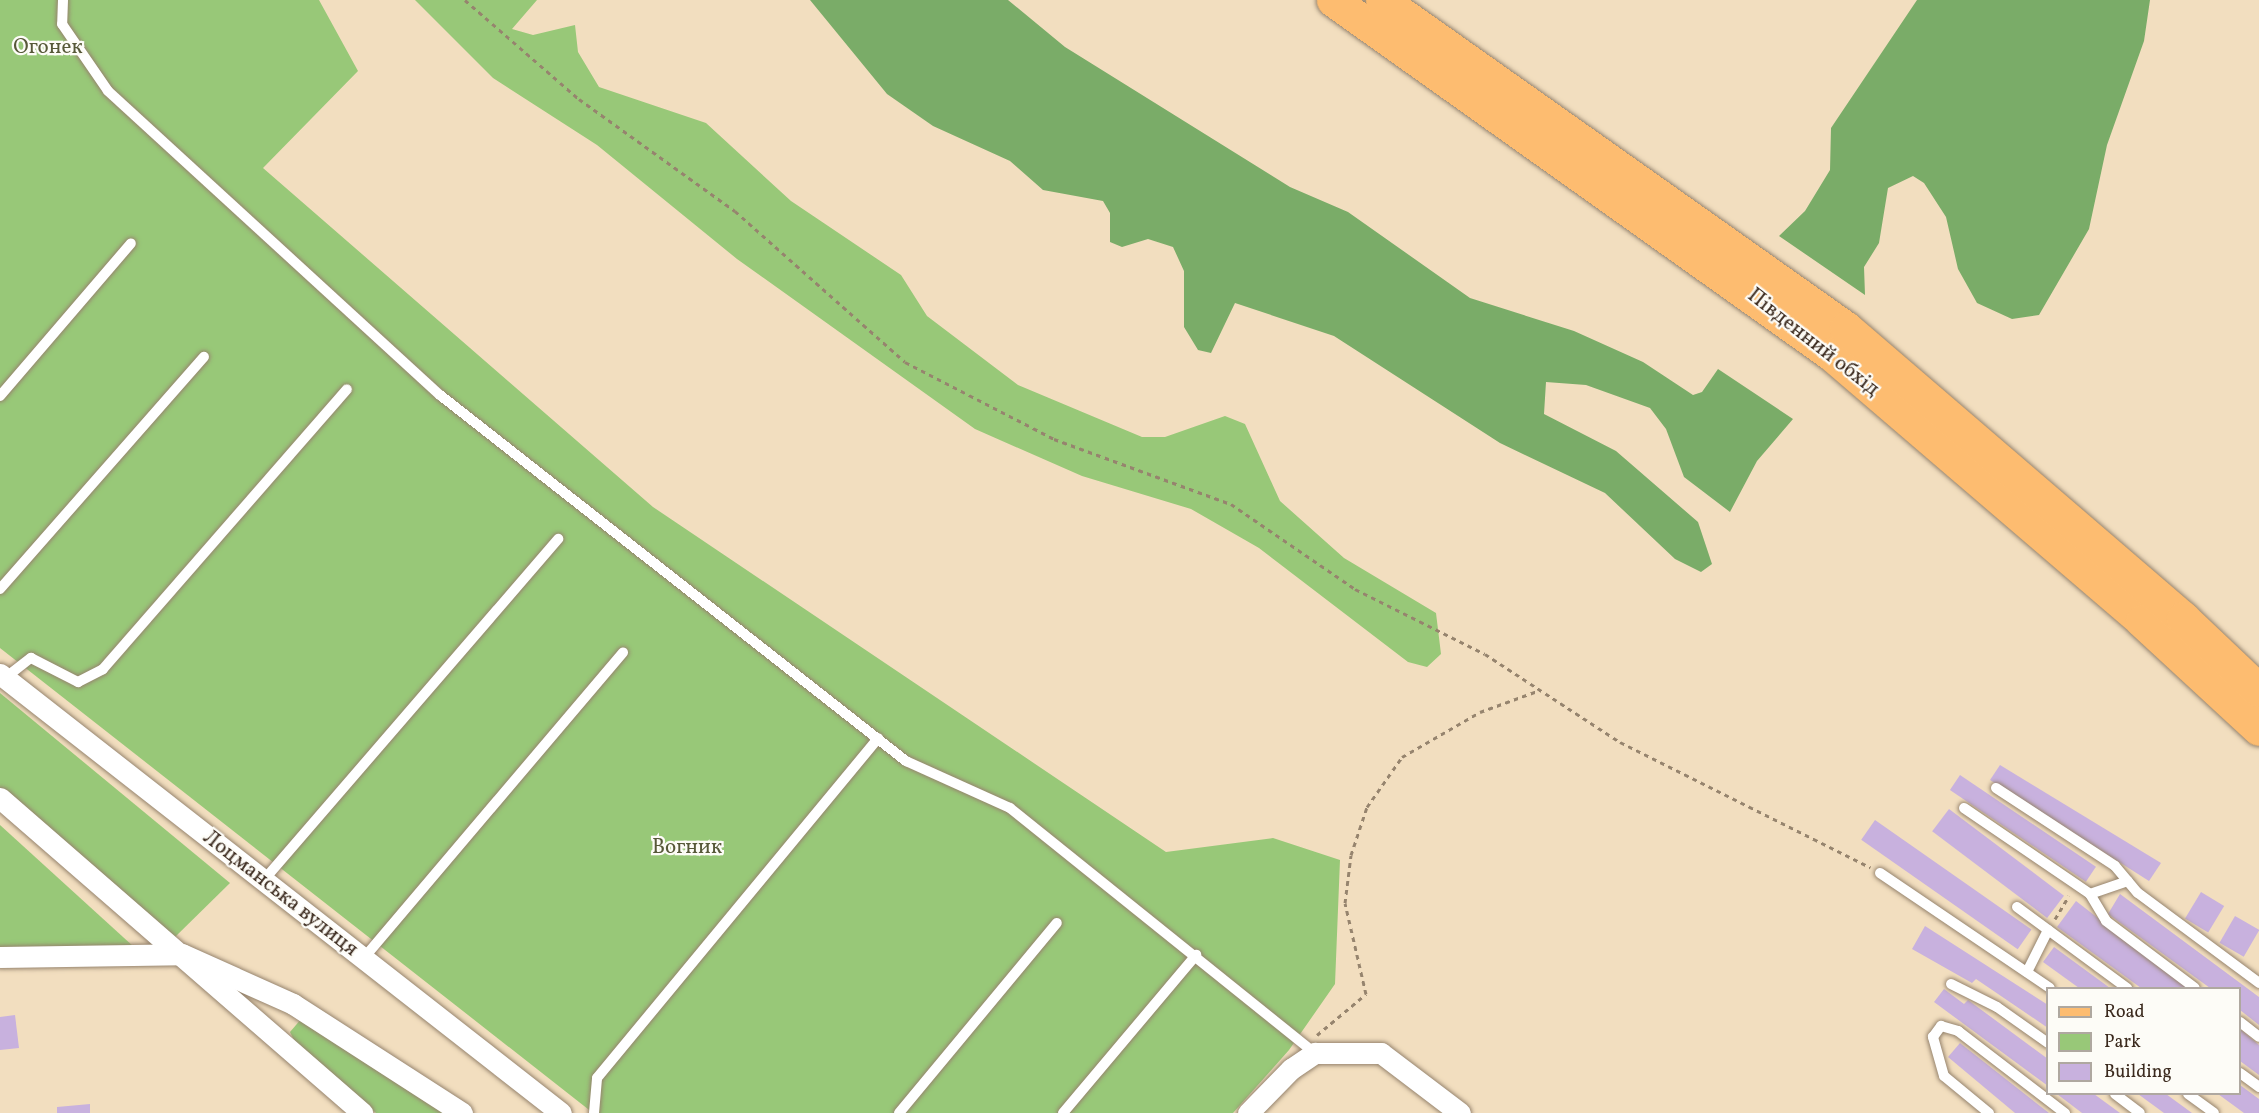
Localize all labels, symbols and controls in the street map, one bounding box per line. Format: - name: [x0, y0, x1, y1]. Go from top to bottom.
- park label: Огонек: [13, 35, 83, 61]
- street label: Південний обхід: [1742, 284, 1884, 402]
- street label: Лоцманська вулиця: [197, 826, 363, 962]
- park label: Вогник: [652, 835, 722, 861]
- legend: [2046, 987, 2241, 1095]
- text: Road: [2104, 1000, 2145, 1025]
- text: Park: [2104, 1030, 2141, 1055]
- text: Building: [2104, 1060, 2172, 1085]

